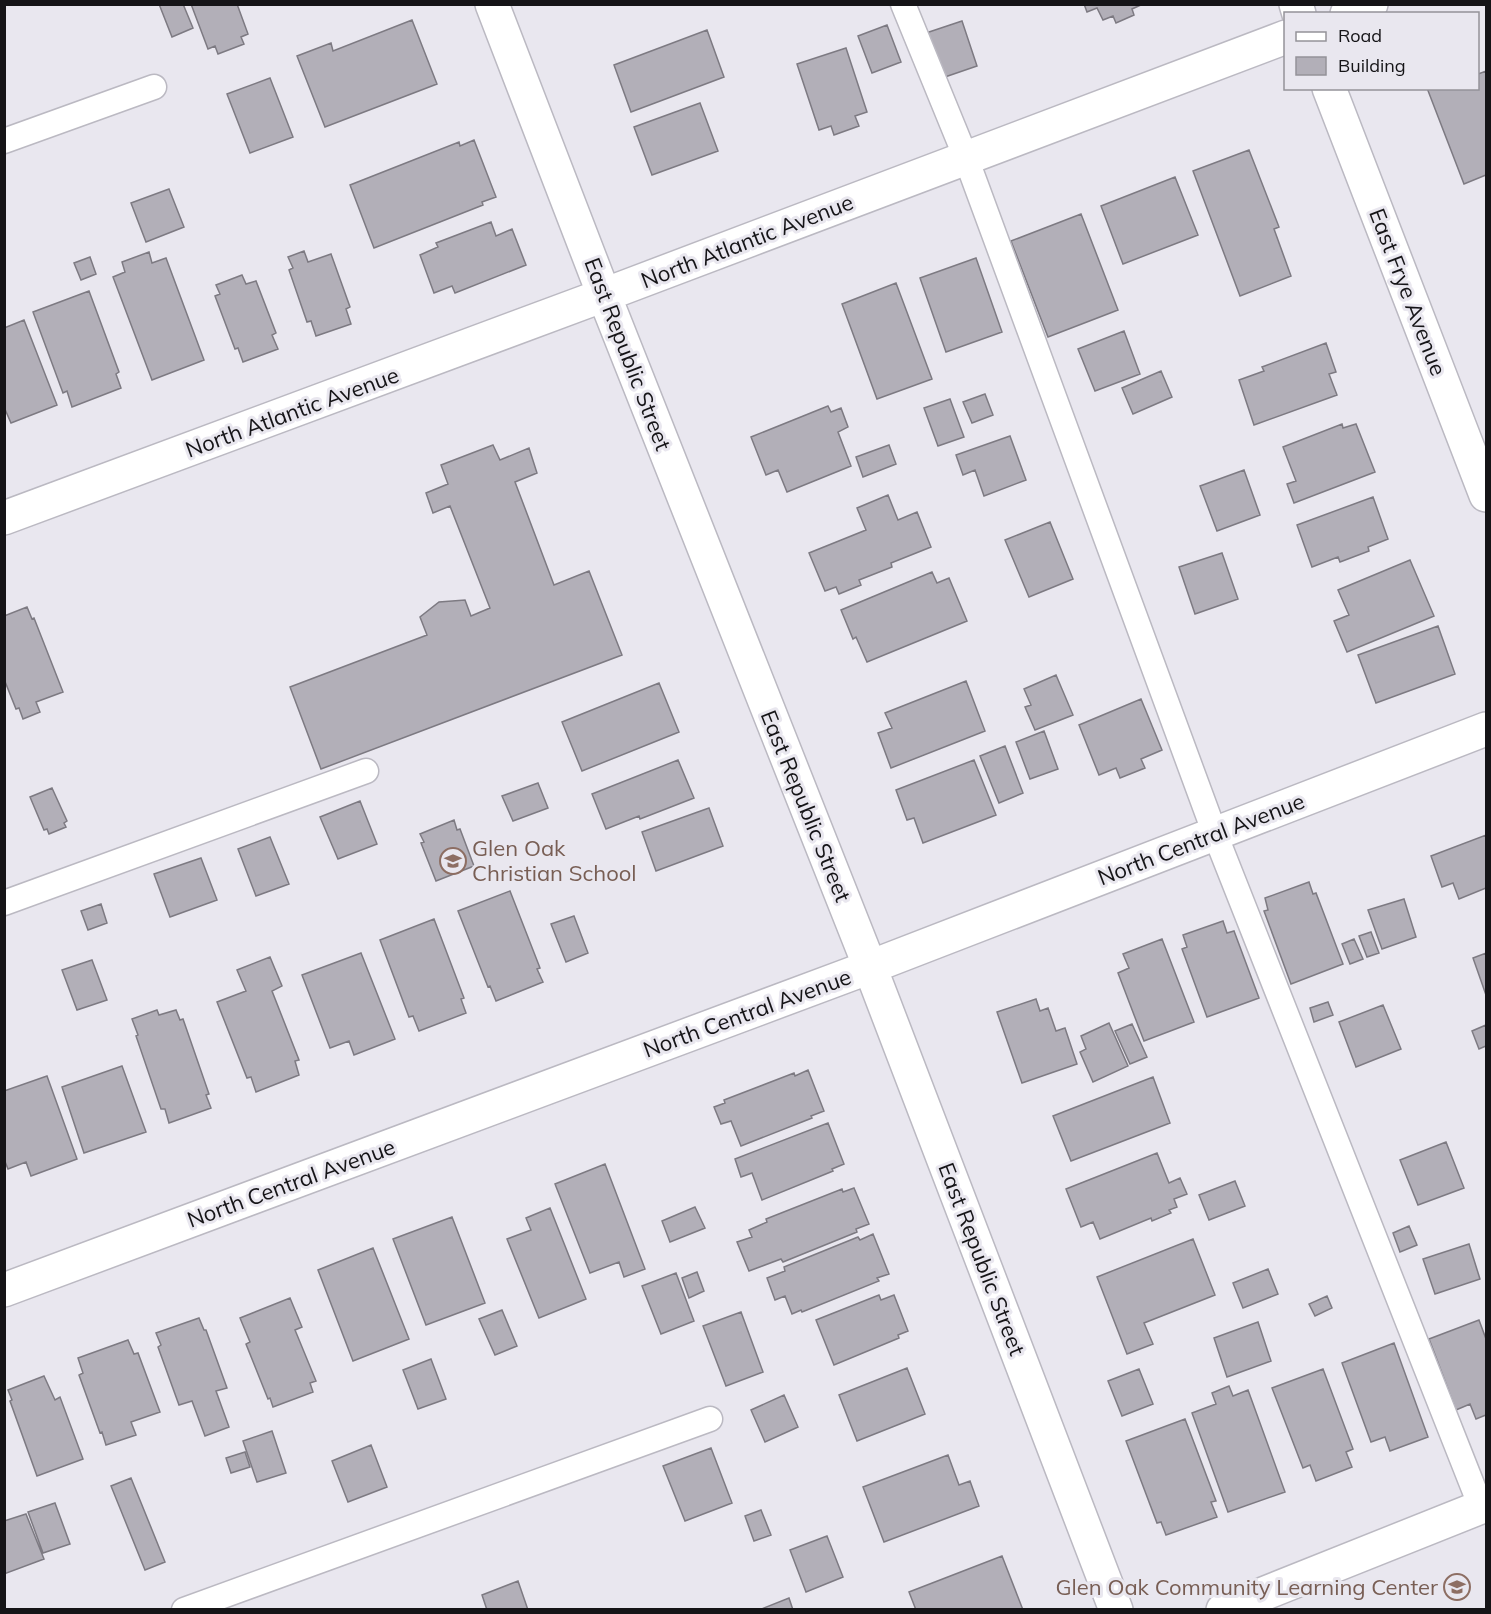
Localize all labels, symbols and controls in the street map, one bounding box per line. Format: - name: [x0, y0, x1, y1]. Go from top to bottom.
- legend: [1284, 12, 1479, 90]
- text: Road: [1338, 24, 1382, 47]
- text: Building: [1338, 54, 1406, 77]
- street label: North Atlantic Avenue: [637, 188, 857, 294]
- street label: East Frye Avenue: [1363, 204, 1453, 380]
- street label: East Republic Street: [578, 254, 678, 455]
- street label: North Atlantic Avenue: [181, 360, 403, 464]
- street label: East Republic Street: [755, 706, 857, 906]
- street label: North Central Avenue: [1094, 787, 1308, 891]
- place label: Glen Oak Christian School: [472, 834, 637, 887]
- school or university icon: Glen Oak Christian School: [438, 846, 468, 876]
- street label: North Central Avenue: [639, 962, 855, 1064]
- street label: North Central Avenue: [183, 1132, 399, 1234]
- street label: East Republic Street: [932, 1159, 1032, 1360]
- school or university icon: Glen Oak Community Learning Center: [1442, 1572, 1472, 1602]
- place label: Glen Oak Community Learning Center: [1056, 1573, 1438, 1601]

